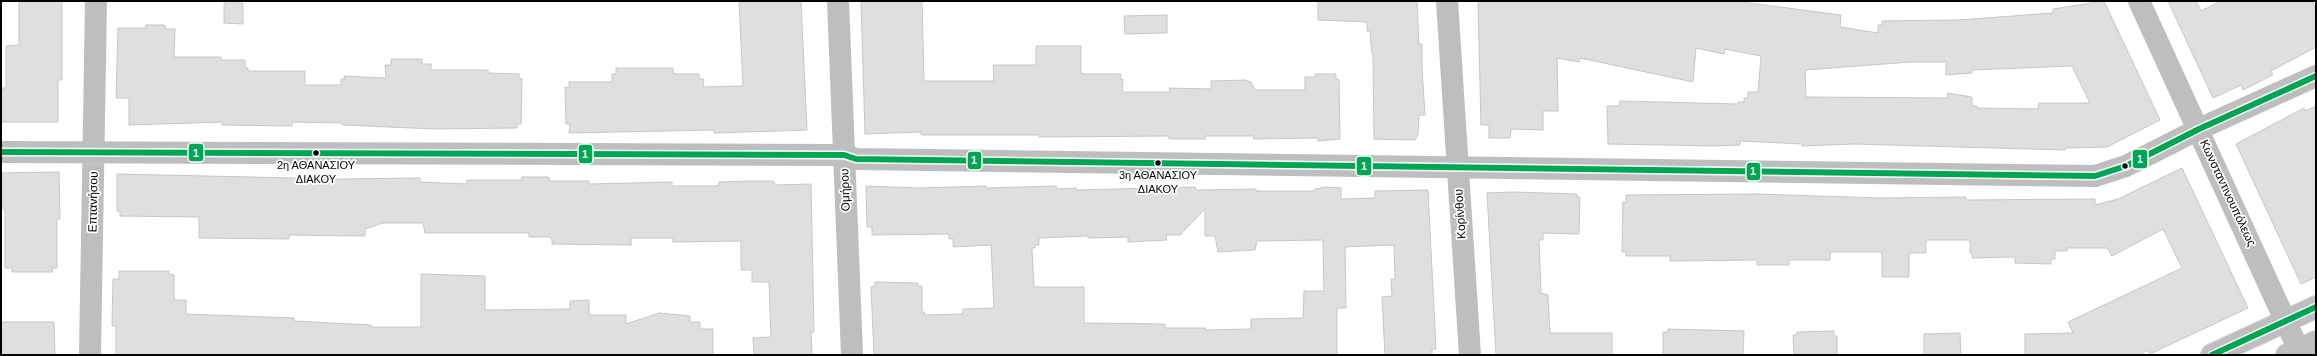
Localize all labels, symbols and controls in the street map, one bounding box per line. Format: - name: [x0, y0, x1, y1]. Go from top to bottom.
- street label: Κωνσταντινουπόλεως: [2197, 137, 2259, 249]
- line badge: 1: [188, 143, 204, 162]
- line badge: 1: [578, 144, 593, 164]
- text: 1: [193, 147, 199, 159]
- marker: 2η ΑΘΑΝΑΣΙΟΥ ΔΙΑΚΟΥ: [311, 148, 321, 158]
- text: 1: [582, 148, 588, 160]
- line badge: 1: [2132, 149, 2148, 169]
- line badge: 1: [967, 151, 982, 170]
- text: 1: [2137, 153, 2143, 165]
- text: 1: [971, 154, 977, 166]
- line badge: 1: [1356, 156, 1372, 176]
- marker: 3η ΑΘΑΝΑΣΙΟΥ ΔΙΑΚΟΥ: [1153, 158, 1163, 168]
- place label: 2η ΑΘΑΝΑΣΙΟΥ ΔΙΑΚΟΥ: [277, 159, 356, 185]
- text: 1: [1361, 160, 1367, 172]
- unlabelled marker: [2120, 161, 2130, 171]
- line badge: 1: [1746, 162, 1761, 181]
- text: 1: [1750, 165, 1756, 177]
- street label: Ομήρου: [837, 168, 853, 212]
- place label: 3η ΑΘΑΝΑΣΙΟΥ ΔΙΑΚΟΥ: [1119, 169, 1198, 195]
- street label: Επτανήσου: [85, 171, 101, 233]
- street label: Κορίνθου: [1451, 189, 1469, 239]

